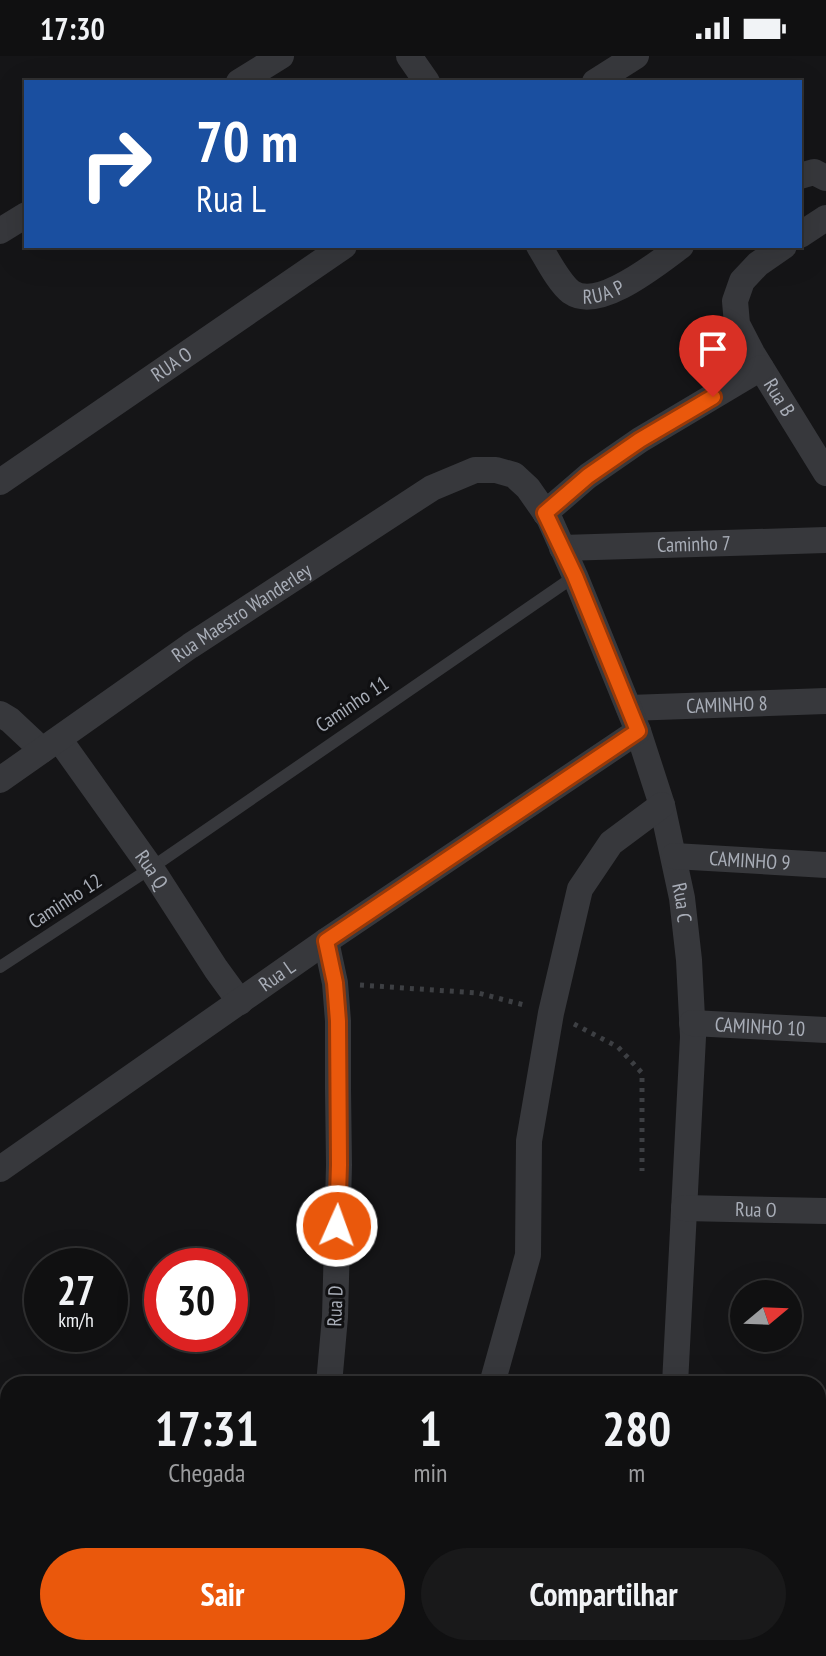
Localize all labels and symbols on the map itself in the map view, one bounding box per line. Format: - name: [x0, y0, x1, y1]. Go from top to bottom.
- street label: RUA P: [582, 274, 628, 310]
- pin: [679, 315, 747, 397]
- street label: RUA O: [146, 341, 197, 388]
- street label: Rua B: [758, 374, 801, 421]
- street label: Caminho 7: [657, 530, 731, 558]
- street label: Rua Maestro Wanderley: [167, 557, 317, 668]
- street label: Caminho 11: [310, 670, 394, 738]
- street label: CAMINHO 8: [686, 690, 768, 719]
- street label: Rua Q: [129, 845, 175, 895]
- street label: CAMINHO 9: [709, 845, 791, 876]
- street label: Caminho 12: [23, 868, 107, 934]
- street label: Rua C: [666, 880, 698, 924]
- street label: Rua L: [254, 953, 301, 997]
- street label: CAMINHO 10: [714, 1011, 806, 1042]
- position arrow: [295, 1184, 379, 1268]
- street label: Rua O: [735, 1196, 777, 1223]
- speed limit sign: 30: [144, 1248, 248, 1352]
- north arrow: [730, 1280, 802, 1352]
- street label: Rua D: [321, 1285, 349, 1327]

